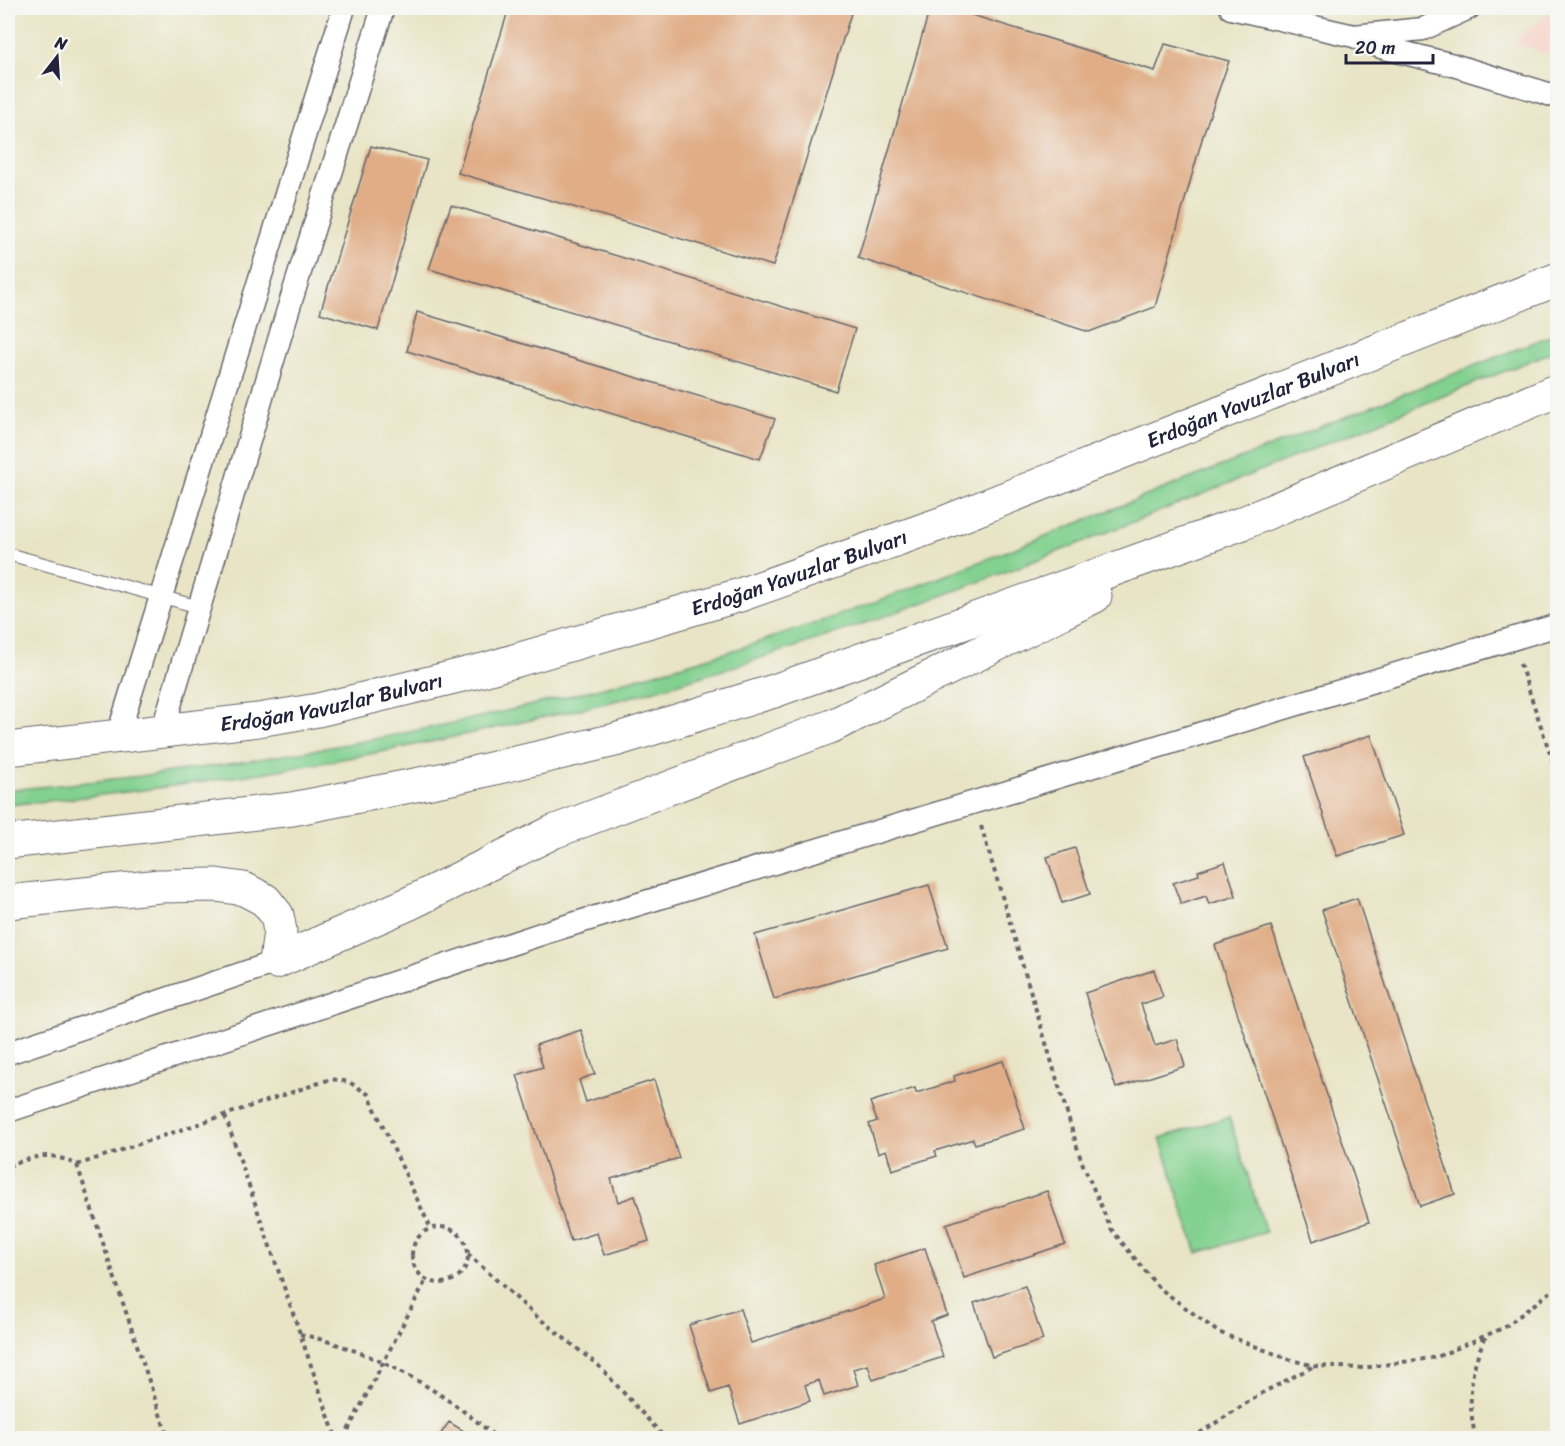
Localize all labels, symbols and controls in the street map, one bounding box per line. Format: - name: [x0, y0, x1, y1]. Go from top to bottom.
- north arrow: [27, 27, 87, 87]
- text: N: [51, 27, 72, 59]
- scale bar: [1346, 27, 1433, 65]
- text: 20 m: [1355, 32, 1395, 64]
- street label: Erdoğan Yavuzlar Bulvarı: [1141, 340, 1366, 459]
- street label: Erdoğan Yavuzlar Bulvarı: [686, 518, 913, 627]
- street label: Erdoğan Yavuzlar Bulvarı: [218, 661, 447, 743]

